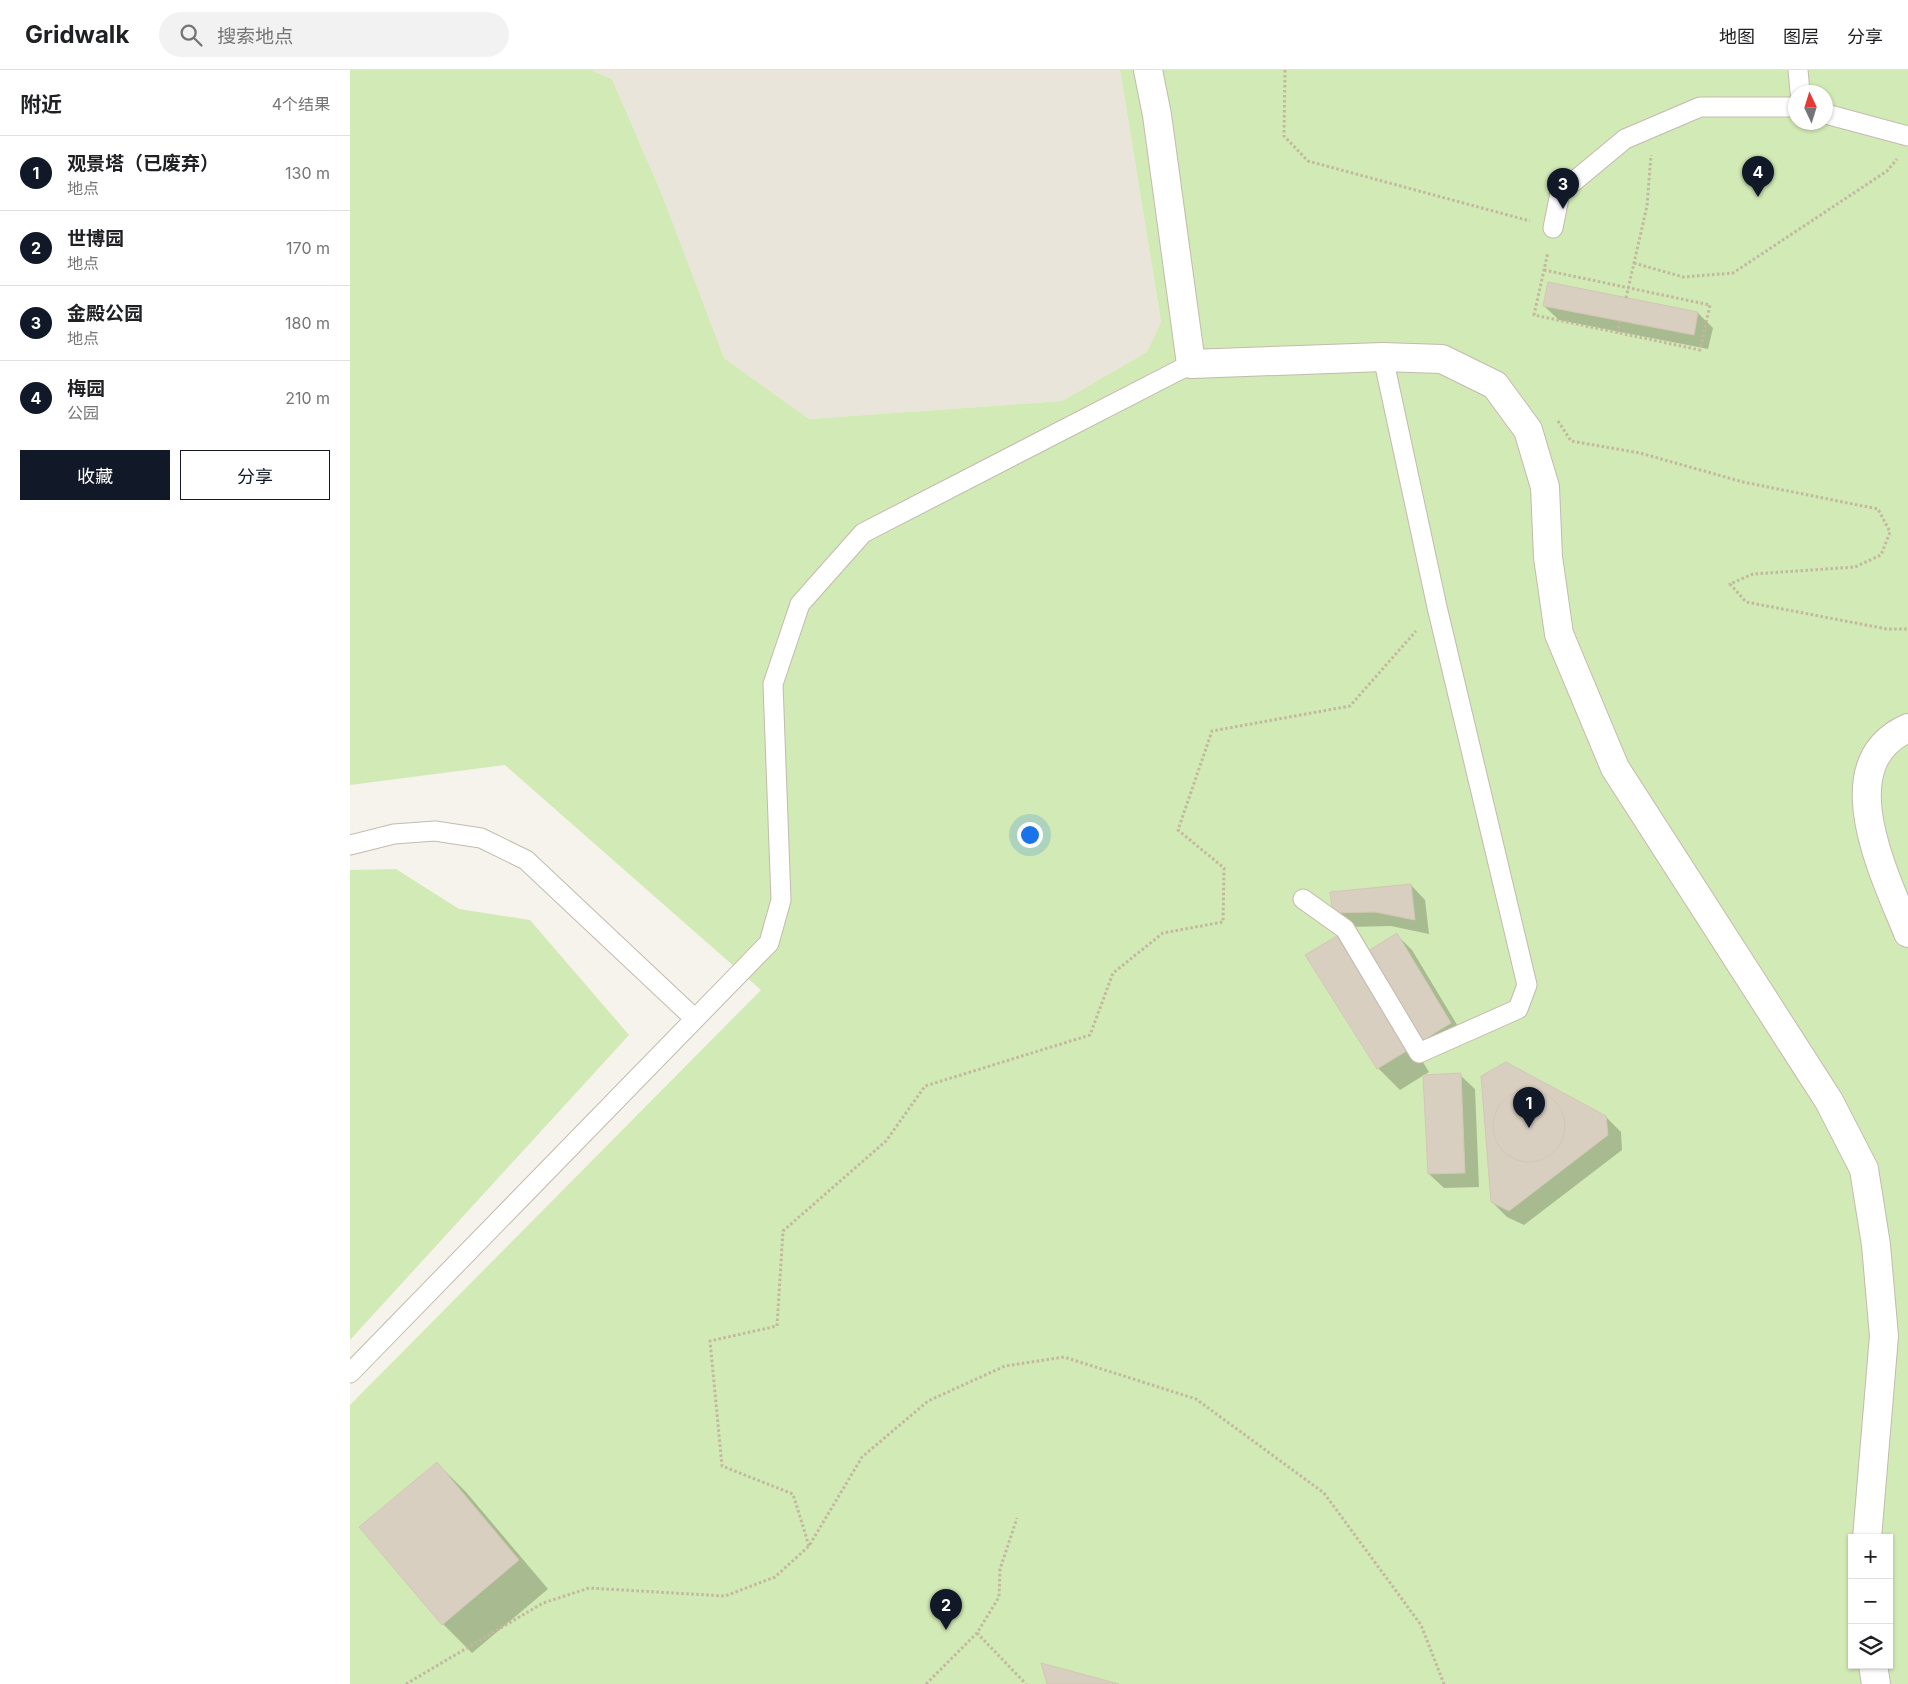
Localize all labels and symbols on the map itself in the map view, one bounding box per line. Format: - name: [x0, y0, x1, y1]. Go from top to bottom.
- north arrow: [1788, 85, 1833, 130]
- pin: 4: [1742, 156, 1774, 197]
- pin: 3: [1547, 168, 1579, 209]
- your location: [1017, 822, 1043, 848]
- pin: 1: [1513, 1087, 1545, 1128]
- pin: 2: [930, 1589, 962, 1630]

